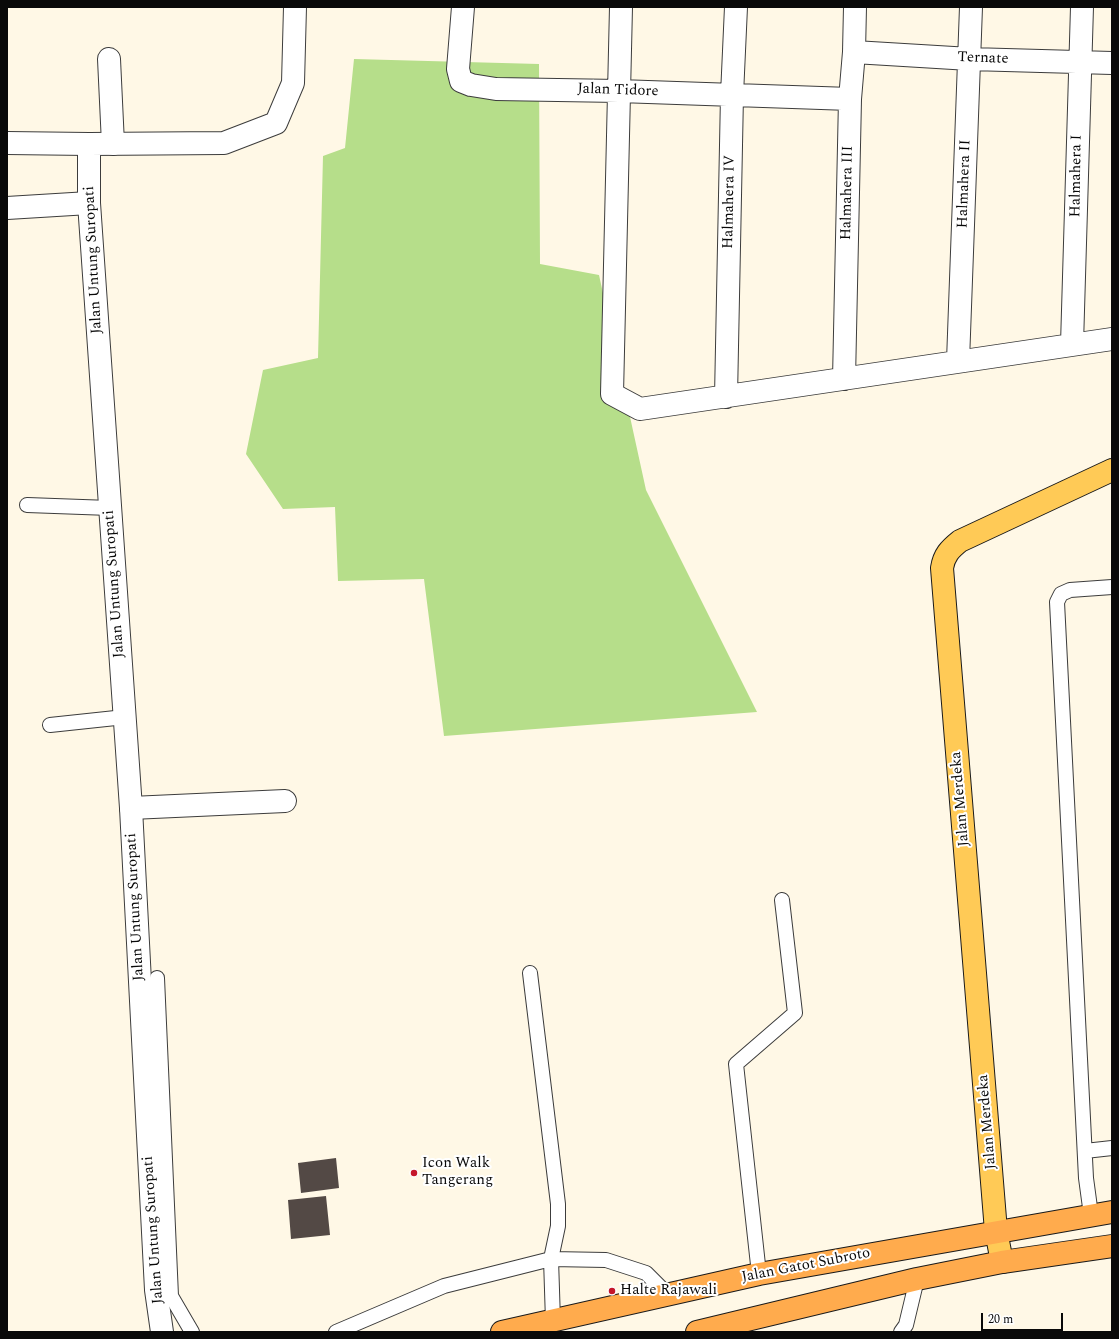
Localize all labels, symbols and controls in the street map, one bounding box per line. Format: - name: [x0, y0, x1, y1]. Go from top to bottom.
- street label: Ternate: [957, 49, 1009, 69]
- street label: Jalan Tidore: [577, 81, 659, 101]
- street label: Halmahera I: [1067, 134, 1087, 218]
- street label: Halmahera II: [954, 139, 976, 229]
- street label: Halmahera III: [838, 146, 858, 240]
- street label: Halmahera IV: [720, 155, 740, 249]
- street label: Jalan Untung Suropati: [81, 186, 107, 334]
- street label: Jalan Untung Suropati: [101, 509, 129, 659]
- street label: Jalan Merdeka: [948, 751, 974, 847]
- street label: Jalan Untung Suropati: [123, 833, 149, 981]
- street label: Jalan Merdeka: [975, 1074, 1001, 1170]
- street label: Jalan Untung Suropati: [140, 1155, 168, 1305]
- place label: Icon Walk Tangerang: [422, 1155, 493, 1190]
- marker: Icon Walk Tangerang: [409, 1168, 419, 1178]
- street label: Jalan Gatot Subroto: [740, 1245, 872, 1287]
- place label: Halte Rajawali: [620, 1282, 717, 1300]
- marker: Halte Rajawali: [607, 1286, 617, 1296]
- scale bar: [983, 1305, 1065, 1331]
- text: 20 m: [988, 1310, 1013, 1329]

